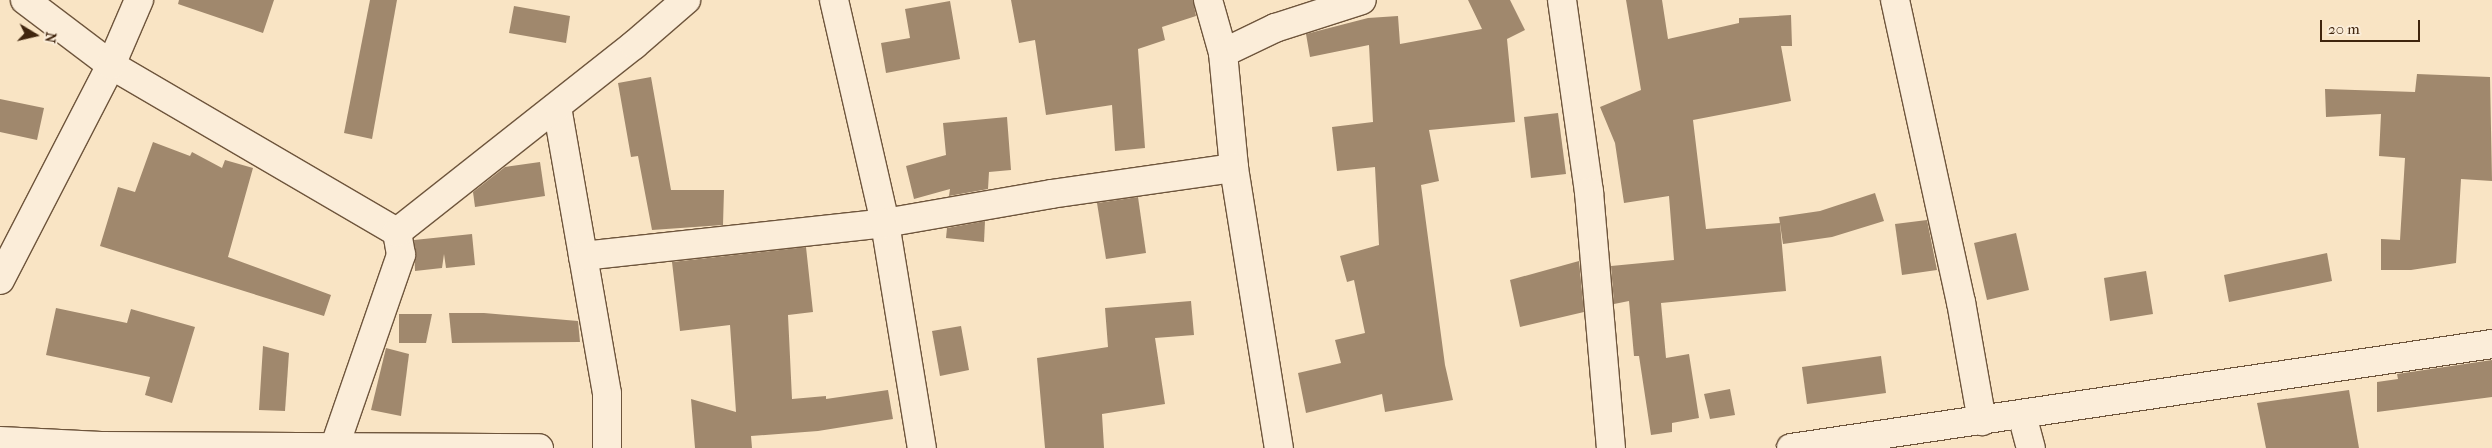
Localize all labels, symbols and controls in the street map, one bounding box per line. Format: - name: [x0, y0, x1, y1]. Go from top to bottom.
- north arrow: [10, 10, 60, 60]
- scale bar: [2322, 10, 2422, 42]
- text: 20 m: [2328, 20, 2360, 38]
- text: N: [41, 31, 60, 44]

